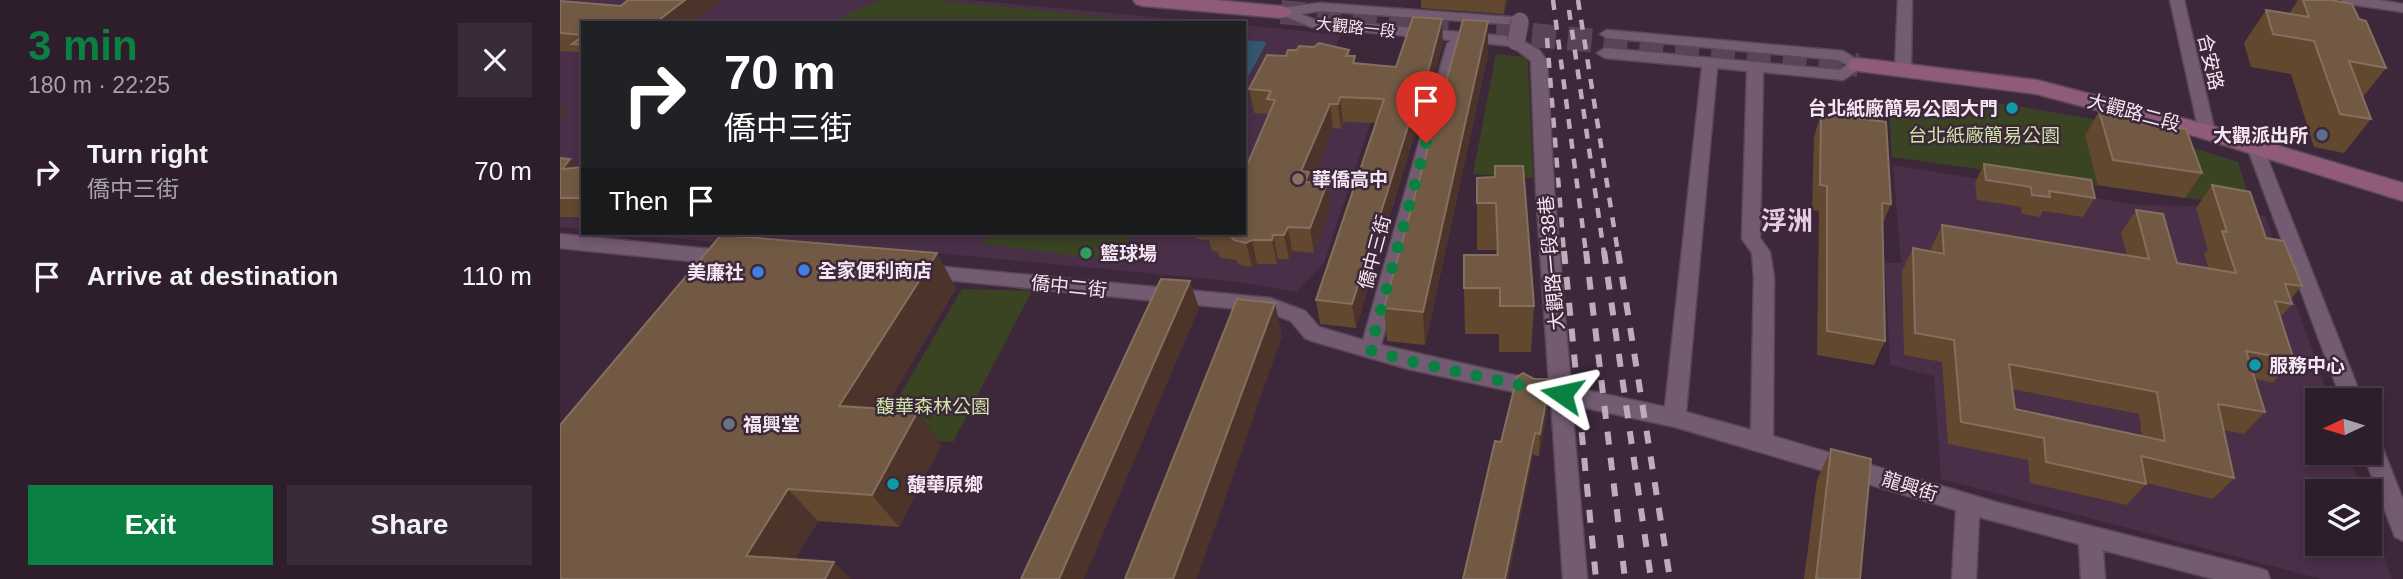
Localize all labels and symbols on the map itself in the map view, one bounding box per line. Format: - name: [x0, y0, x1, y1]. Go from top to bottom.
- street label: 大觀路一段: [1315, 15, 1397, 40]
- street label: 合安路: [2194, 32, 2227, 92]
- pin: [1396, 71, 1456, 143]
- street label: 大觀路二段: [2085, 90, 2182, 135]
- place label: 台北紙廠簡易公園大門: [1808, 98, 1998, 119]
- marker: 台北紙廠簡易公園大門: [2004, 100, 2020, 116]
- park label: 台北紙廠簡易公園: [1908, 125, 2060, 146]
- place label: 大觀派出所: [2213, 125, 2308, 146]
- marker: 大觀派出所: [2314, 127, 2330, 143]
- place label: 華僑高中: [1312, 169, 1388, 190]
- marker: 華僑高中: [1290, 171, 1306, 187]
- street label: 大觀路一段38巷: [1535, 195, 1568, 331]
- district label: 浮洲: [1761, 206, 1813, 236]
- street label: 僑中三街: [1355, 213, 1394, 292]
- place label: 籃球場: [1100, 243, 1157, 264]
- marker: 籃球場: [1078, 245, 1094, 261]
- place label: 全家便利商店: [818, 260, 932, 281]
- place label: 美廉社: [687, 262, 744, 283]
- marker: 全家便利商店: [796, 262, 812, 278]
- marker: 美廉社: [750, 264, 766, 280]
- street label: 僑中二街: [1030, 272, 1108, 301]
- place label: 服務中心: [2269, 355, 2345, 376]
- position arrow: [1525, 357, 1599, 431]
- marker: 服務中心: [2247, 357, 2263, 373]
- north arrow: [2305, 388, 2382, 466]
- park label: 馥華森林公園: [876, 396, 990, 417]
- place label: 福興堂: [743, 414, 800, 435]
- marker: 福興堂: [721, 416, 737, 432]
- street label: 龍興街: [1880, 468, 1940, 505]
- place label: 馥華原鄉: [907, 474, 983, 495]
- marker: 馥華原鄉: [885, 476, 901, 492]

